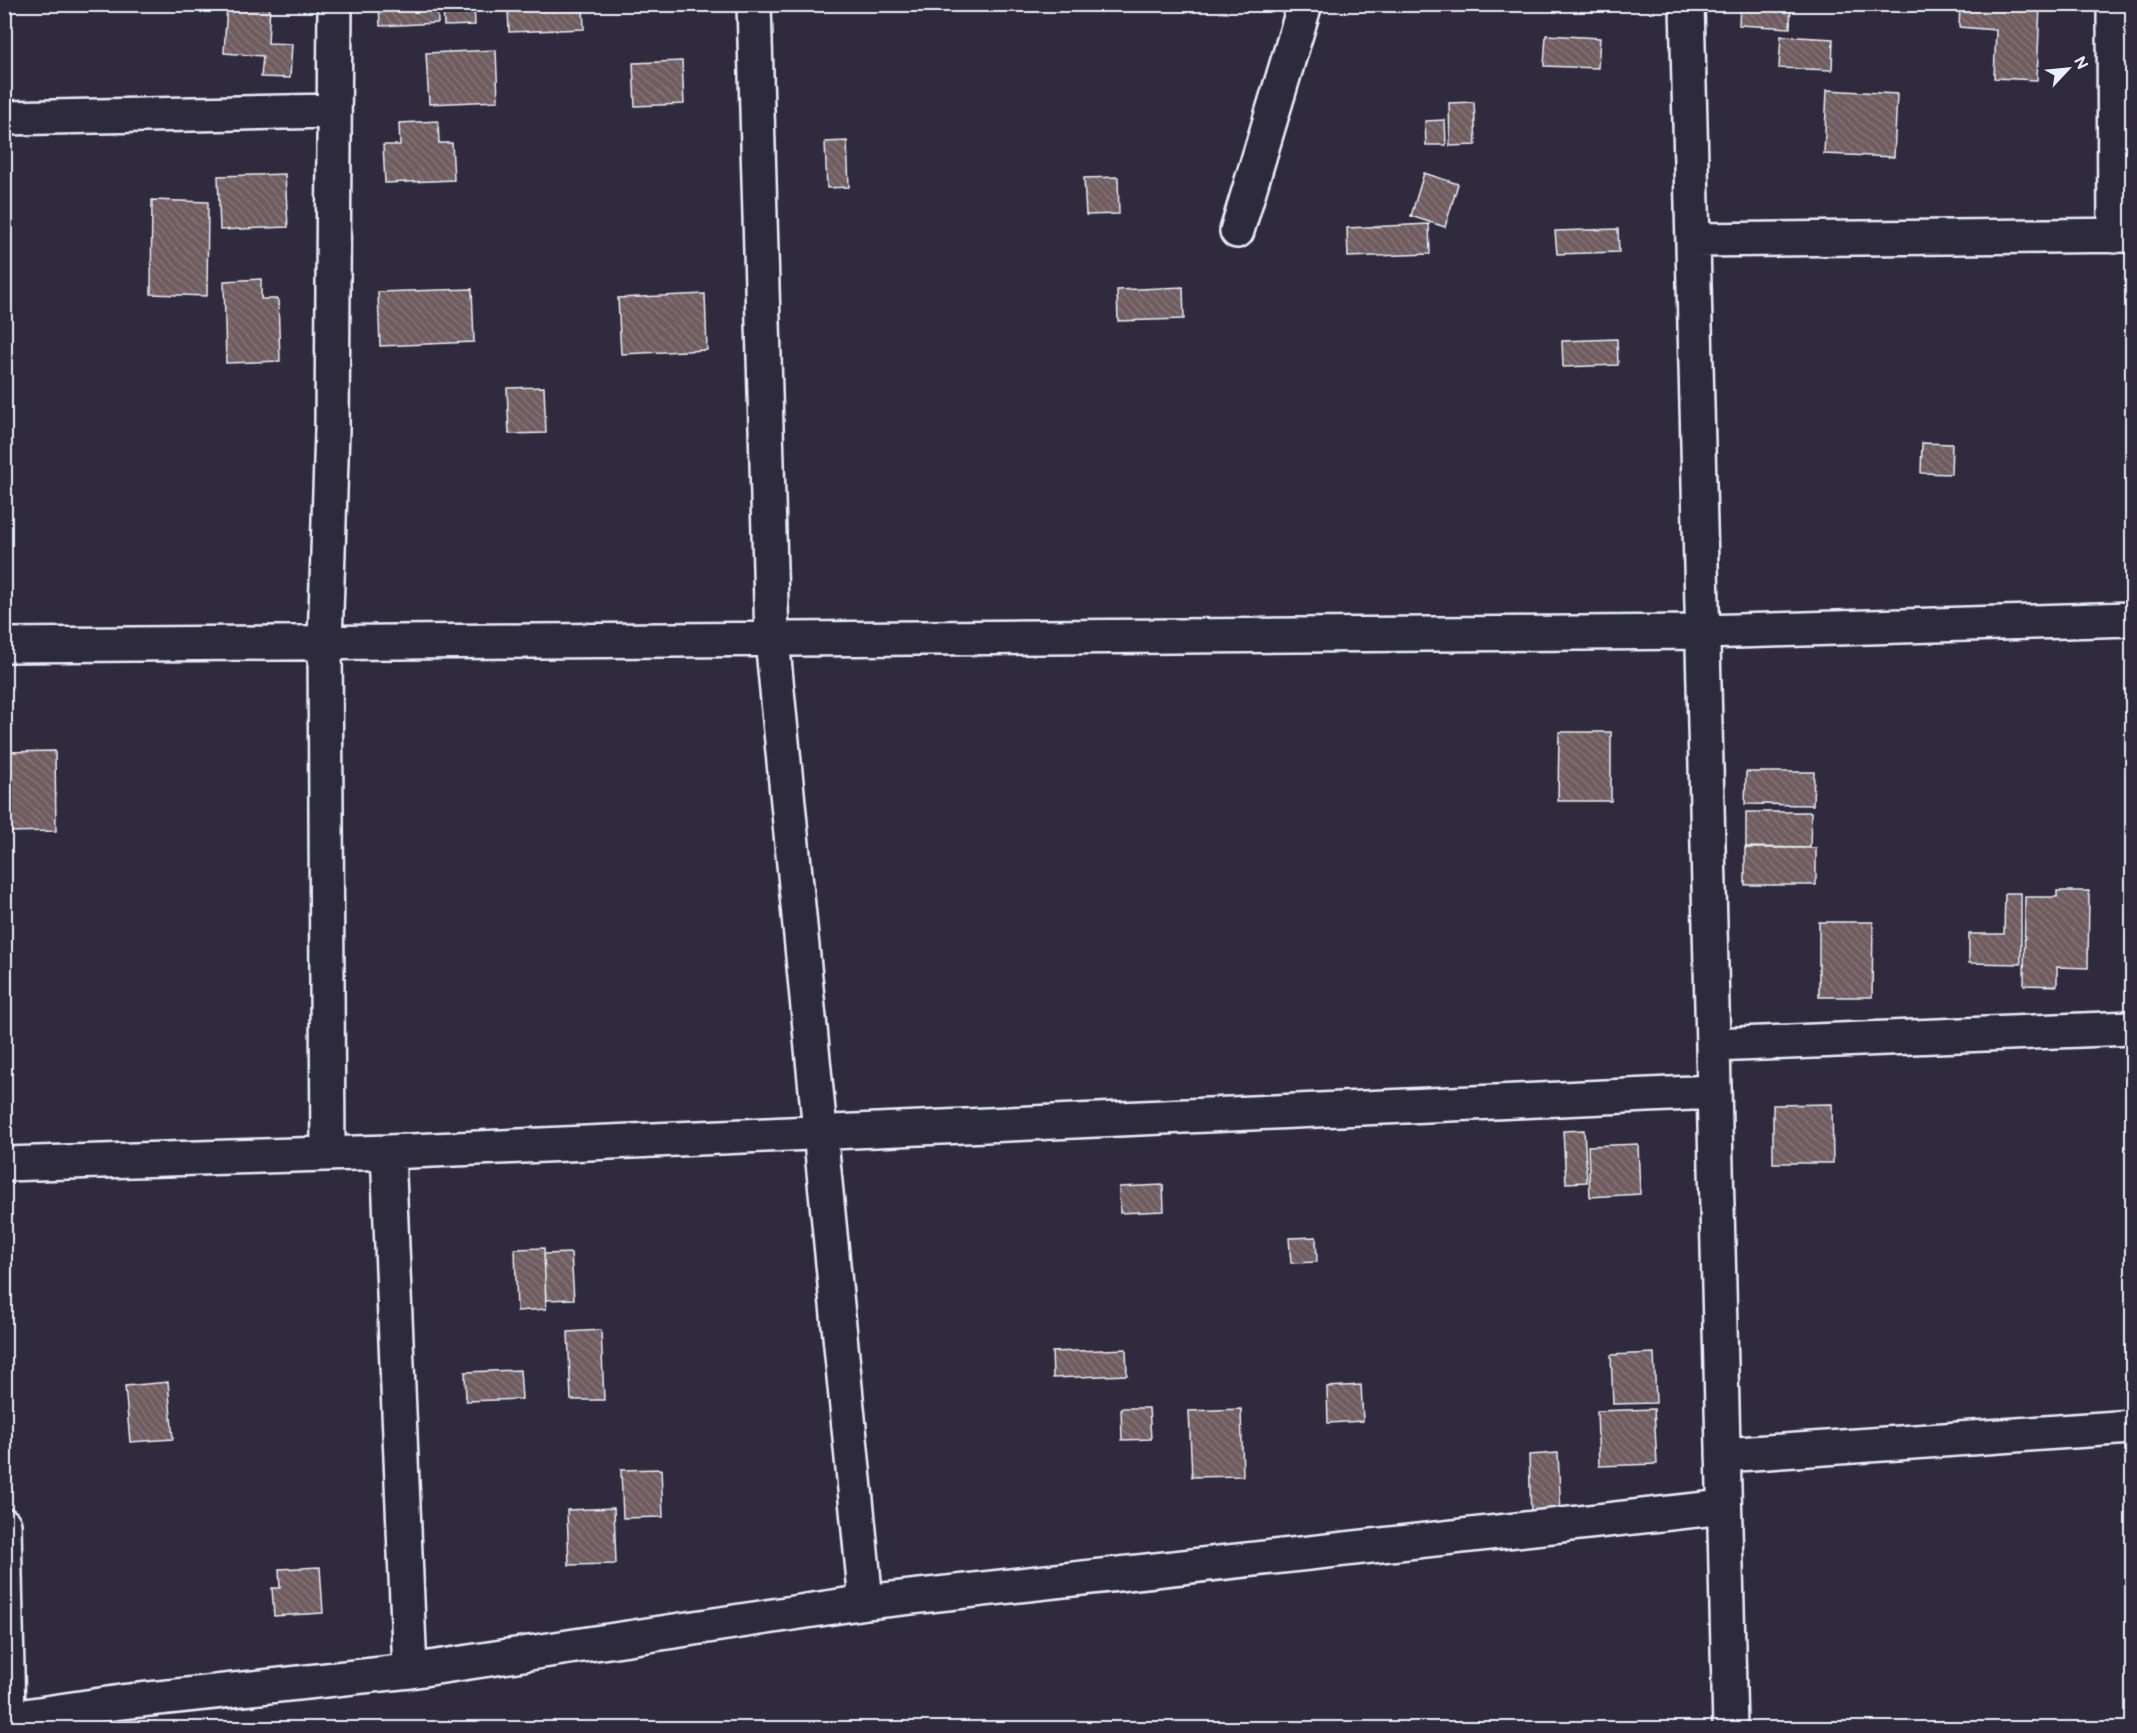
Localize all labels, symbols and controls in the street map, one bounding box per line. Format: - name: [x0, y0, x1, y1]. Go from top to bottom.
- north arrow: [2038, 39, 2098, 99]
- text: N: [2069, 54, 2091, 73]

